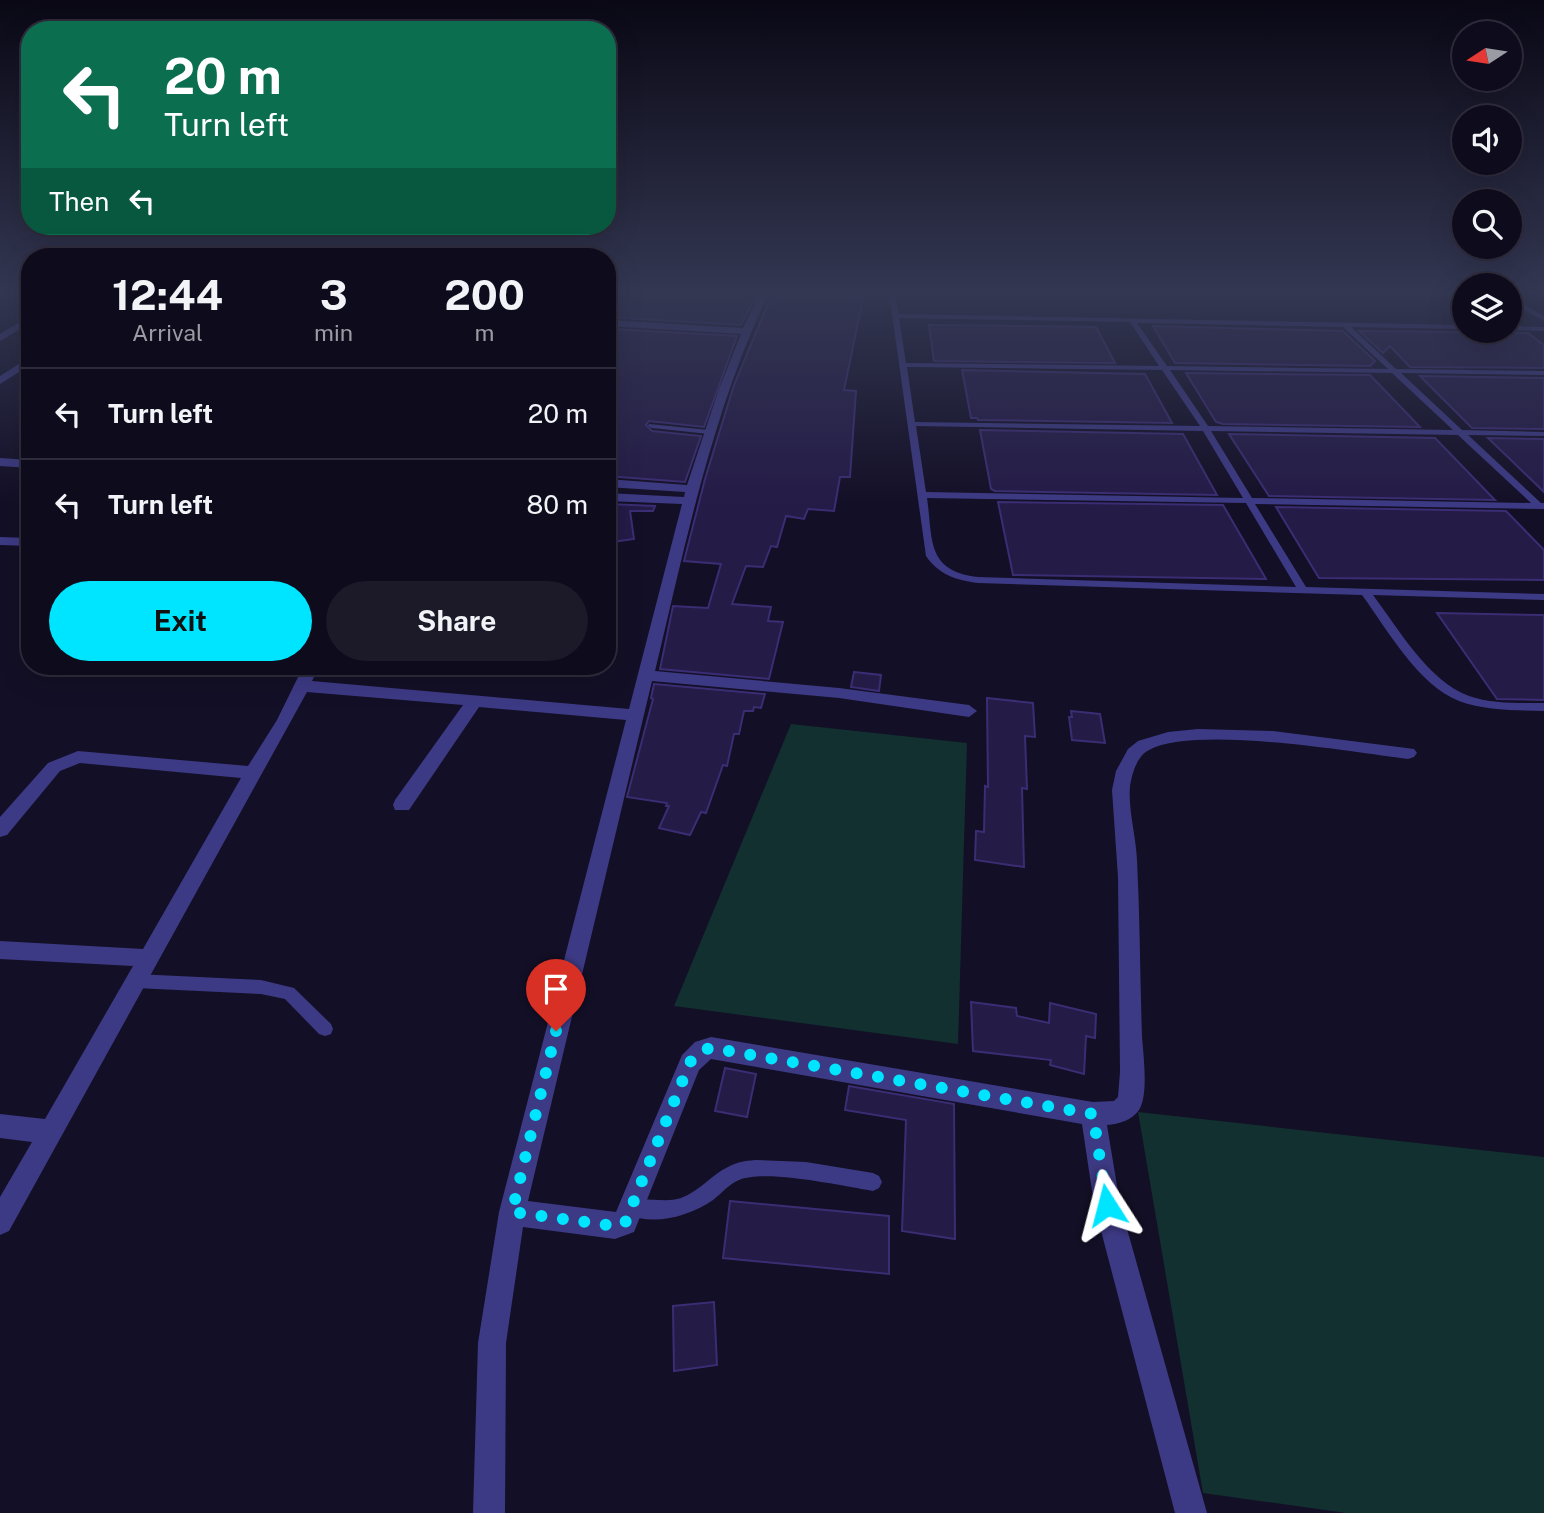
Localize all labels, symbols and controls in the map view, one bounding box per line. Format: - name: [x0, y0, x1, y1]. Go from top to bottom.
- north arrow: [1452, 21, 1522, 91]
- map controls: [1452, 21, 1522, 343]
- text: 20 m: [164, 47, 282, 105]
- icon: left: [49, 49, 140, 140]
- button: sound: [1452, 105, 1522, 175]
- text: Turn left: [164, 106, 289, 143]
- icon: left: [123, 182, 161, 220]
- text: Then: [49, 186, 109, 217]
- button: search: [1452, 189, 1522, 259]
- text: 12:44: [112, 270, 223, 319]
- text: 3: [320, 270, 348, 319]
- text: 200: [444, 270, 525, 319]
- button: layers: [1452, 273, 1522, 343]
- text: Arrival: [132, 319, 203, 346]
- text: min: [314, 319, 353, 346]
- text: m: [475, 319, 494, 346]
- icon: left: [49, 395, 87, 433]
- text: Turn left: [108, 398, 213, 429]
- text: 20 m: [528, 398, 588, 429]
- icon: left: [49, 486, 87, 524]
- text: Turn left: [108, 489, 213, 520]
- text: 80 m: [527, 489, 588, 520]
- button: Exit: [49, 581, 312, 661]
- button: Share: [326, 581, 588, 661]
- pin: [526, 959, 586, 1031]
- icon: arrive: [537, 970, 575, 1008]
- position arrow: [1070, 1168, 1144, 1242]

